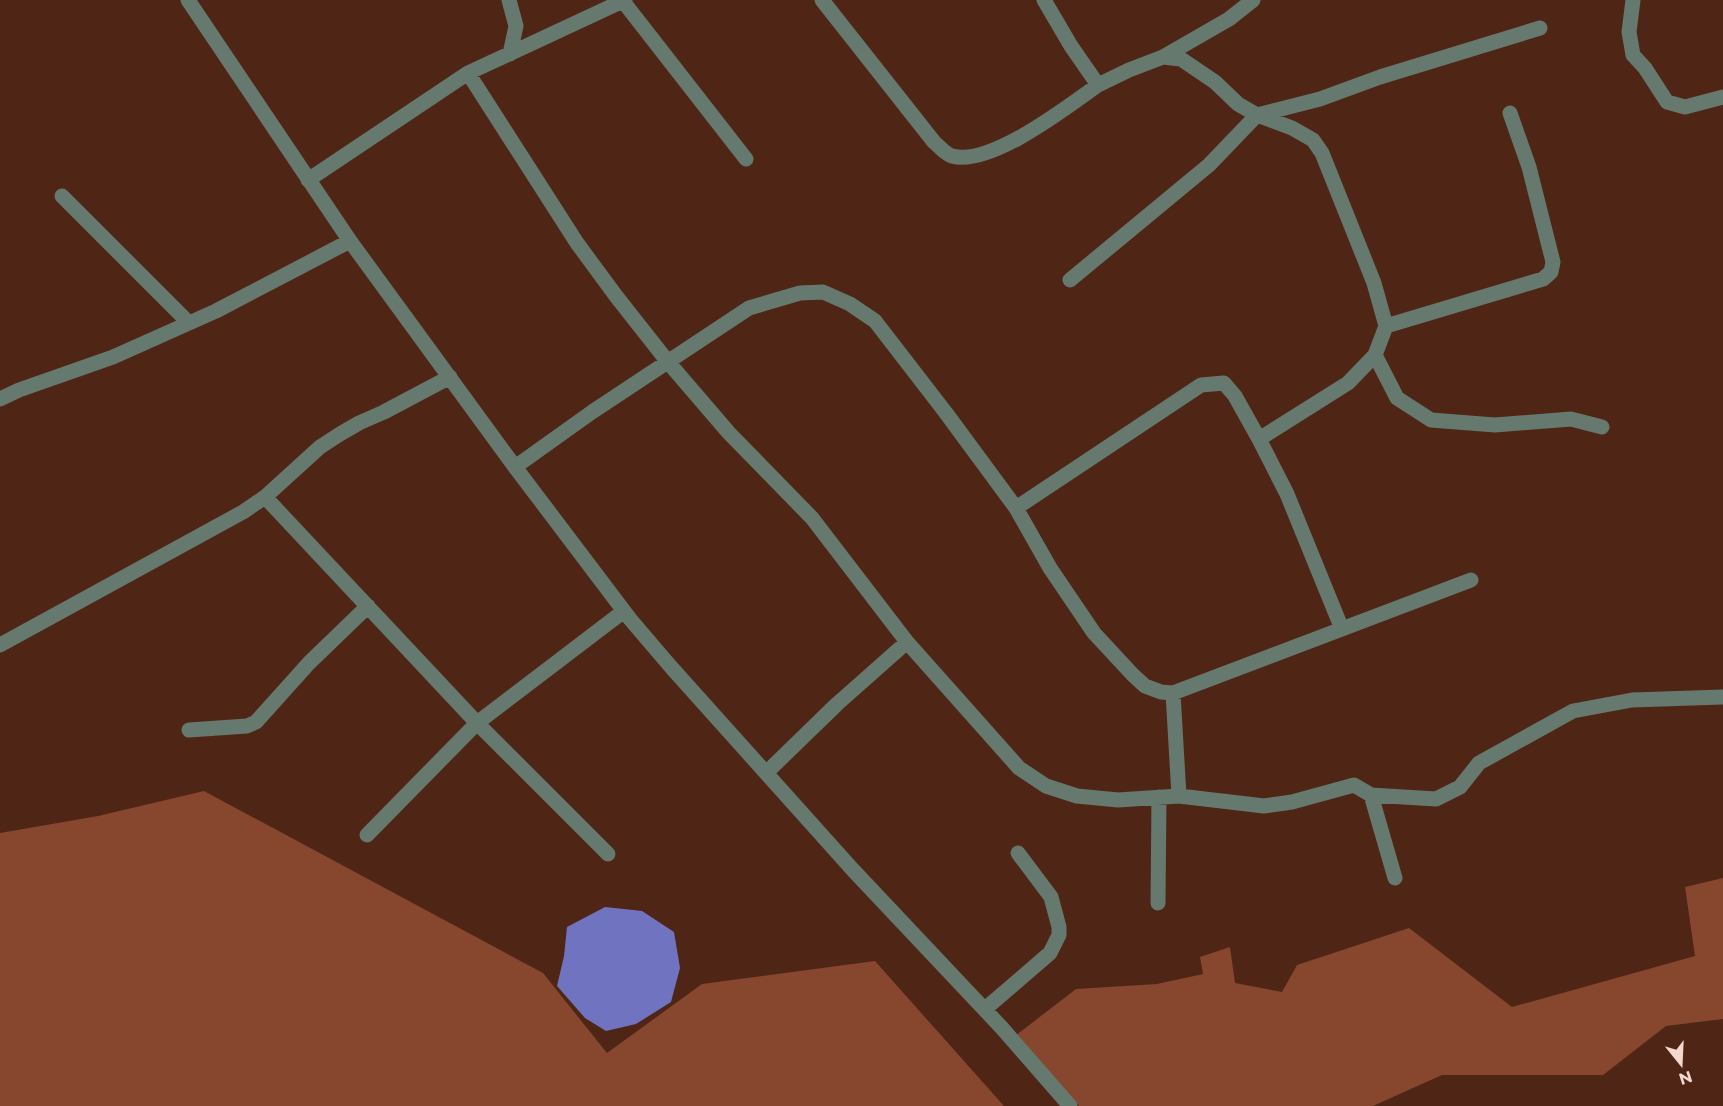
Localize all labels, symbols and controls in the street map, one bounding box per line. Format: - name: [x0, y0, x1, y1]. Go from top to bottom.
- north arrow: [1651, 1034, 1711, 1094]
- text: N: [1676, 1067, 1695, 1089]

